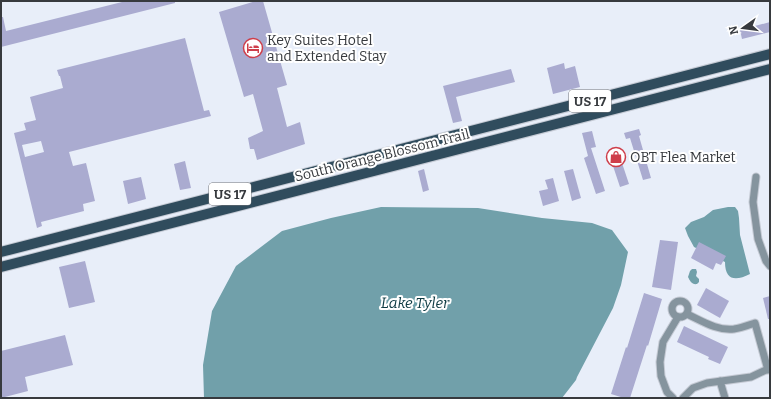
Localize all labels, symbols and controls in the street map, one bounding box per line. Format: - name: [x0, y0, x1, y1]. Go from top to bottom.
- north arrow: [723, 8, 763, 48]
- text: N: [726, 24, 741, 36]
- place label: Key Suites Hotel and Extended Stay: [267, 32, 387, 65]
- hotel icon: Key Suites Hotel and Extended Stay: [242, 37, 264, 59]
- road number: US 17: [569, 90, 611, 112]
- street label: South Orange Blossom Trail: [293, 125, 471, 185]
- shop icon: OBT Flea Market: [605, 146, 627, 168]
- place label: OBT Flea Market: [630, 149, 736, 166]
- road number: US 17: [209, 183, 251, 205]
- water label: Lake Tyler: [381, 294, 450, 312]

